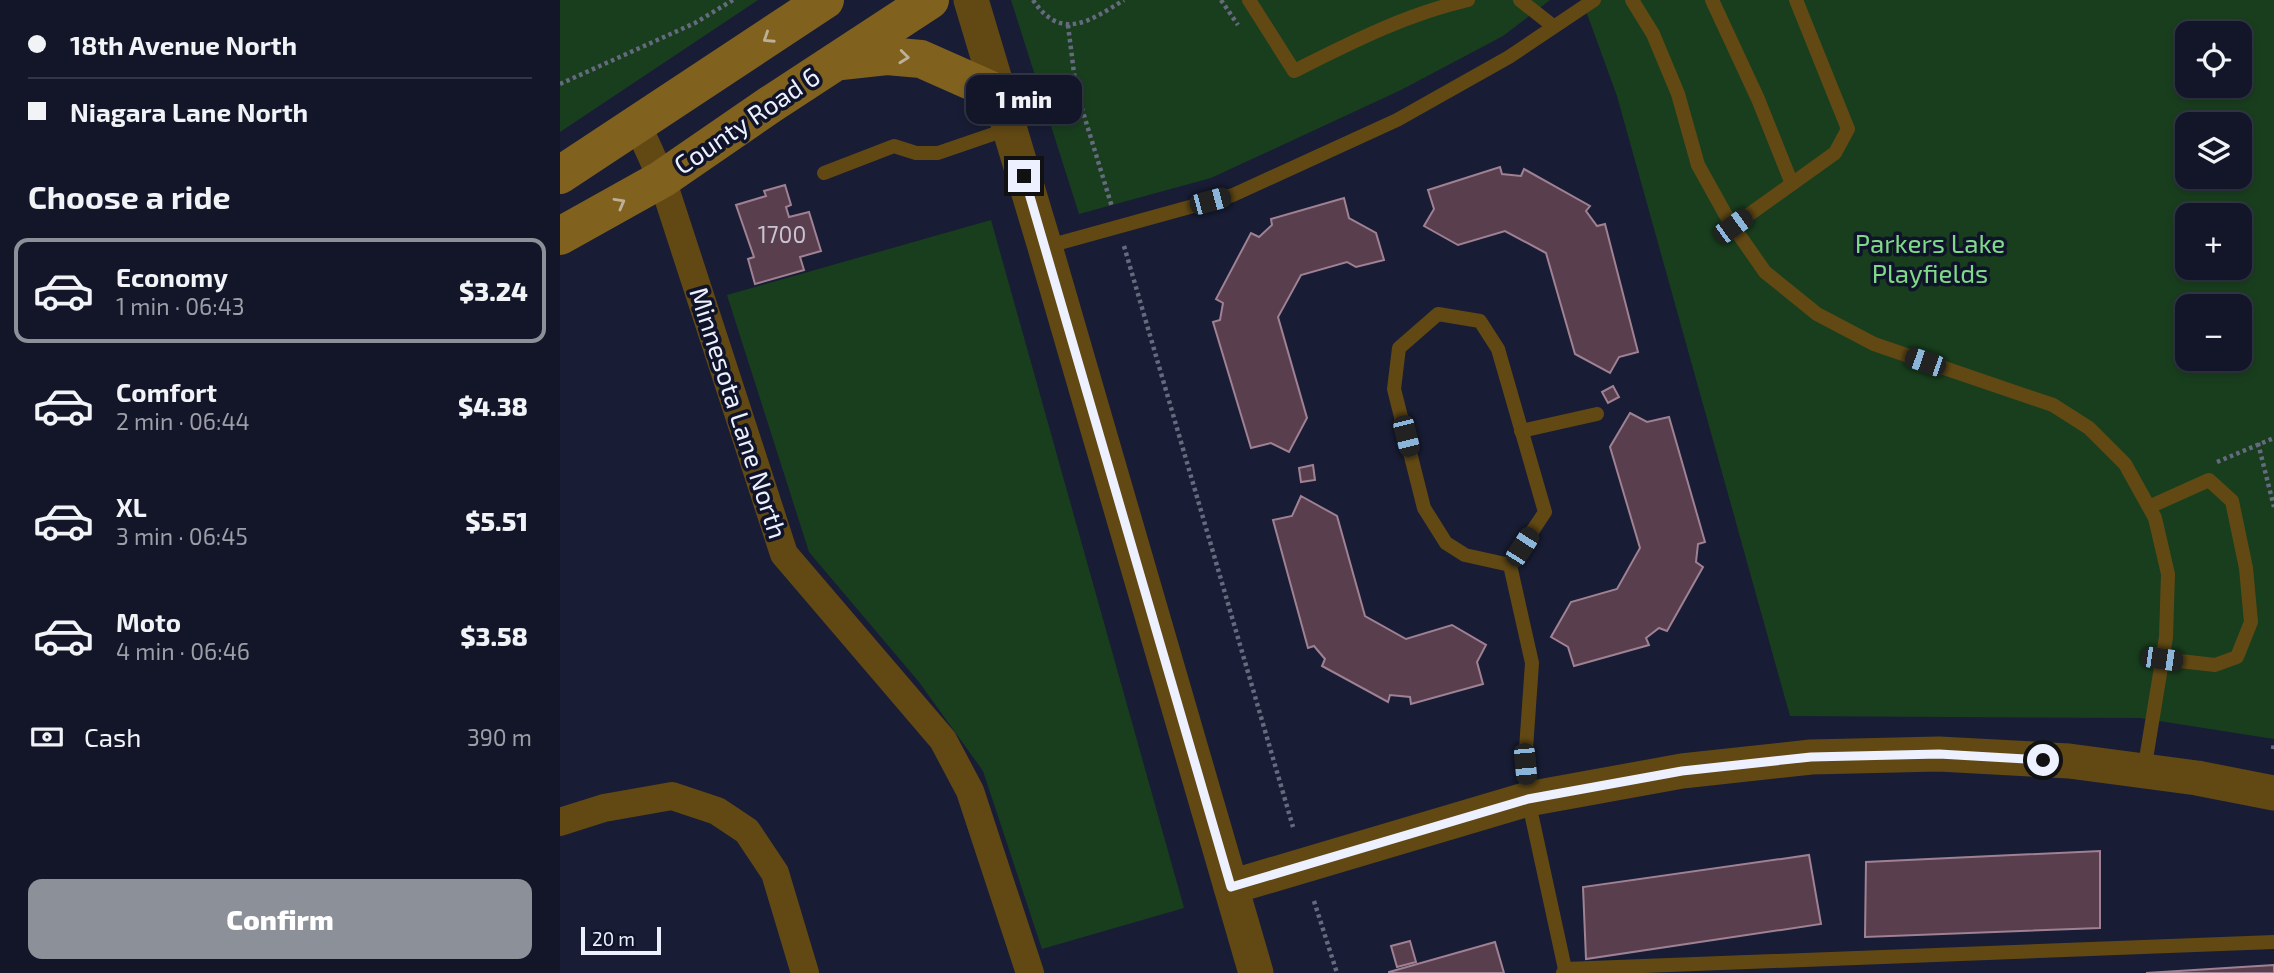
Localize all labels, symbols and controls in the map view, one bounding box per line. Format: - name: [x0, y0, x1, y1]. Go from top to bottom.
- map controls: [2175, 21, 2252, 371]
- button: locate: [2175, 21, 2252, 98]
- text: 18th Avenue North: [70, 29, 297, 60]
- one-way arrow: [763, 29, 776, 42]
- one-way arrow: [899, 49, 910, 64]
- street label: County Road 6: [667, 60, 825, 180]
- callout: 1 min: [966, 74, 1082, 124]
- text: 1 min: [996, 85, 1052, 113]
- text: Niagara Lane North: [70, 96, 308, 127]
- button: layers: [2175, 112, 2252, 189]
- route end: [1008, 160, 1040, 192]
- text: Choose a ride: [28, 177, 231, 215]
- car: [1187, 185, 1234, 217]
- one-way arrow: [612, 198, 625, 211]
- button: +: [2175, 203, 2252, 280]
- car: [1710, 205, 1757, 247]
- house number: 1700: [758, 220, 806, 248]
- park label: Parkers Lake Playfields: [1855, 227, 2005, 288]
- icon: car: [32, 259, 95, 322]
- text: Economy: [116, 261, 228, 292]
- text: $3.24: [459, 275, 528, 306]
- street label: Minnesota Lane North: [684, 283, 795, 542]
- text: 1 min · 06:43: [116, 292, 245, 320]
- button: −: [2175, 294, 2252, 371]
- car: [1902, 345, 1949, 379]
- icon: car: [32, 374, 95, 437]
- text: Comfort: [116, 376, 217, 407]
- text: $4.38: [458, 390, 528, 421]
- text: 2 min · 06:44: [116, 407, 250, 435]
- car: [1391, 413, 1422, 459]
- icon: car: [32, 489, 95, 552]
- text: XL: [116, 491, 147, 522]
- text: $5.51: [465, 505, 528, 536]
- text: 3 min · 06:45: [116, 522, 248, 550]
- car: [1502, 524, 1543, 570]
- icon: car: [32, 604, 95, 667]
- text: Moto: [116, 606, 181, 637]
- text: $3.58: [460, 620, 528, 651]
- text: 4 min · 06:46: [116, 637, 250, 665]
- car: [2140, 646, 2185, 672]
- icon: cash: [28, 718, 66, 756]
- text: Cash: [84, 721, 141, 752]
- text: 390 m: [467, 723, 532, 751]
- car: [1513, 742, 1538, 786]
- route start: [2027, 744, 2059, 776]
- button: Confirm: [28, 879, 532, 959]
- scale bar: [581, 924, 662, 956]
- text: 20 m: [592, 927, 635, 950]

